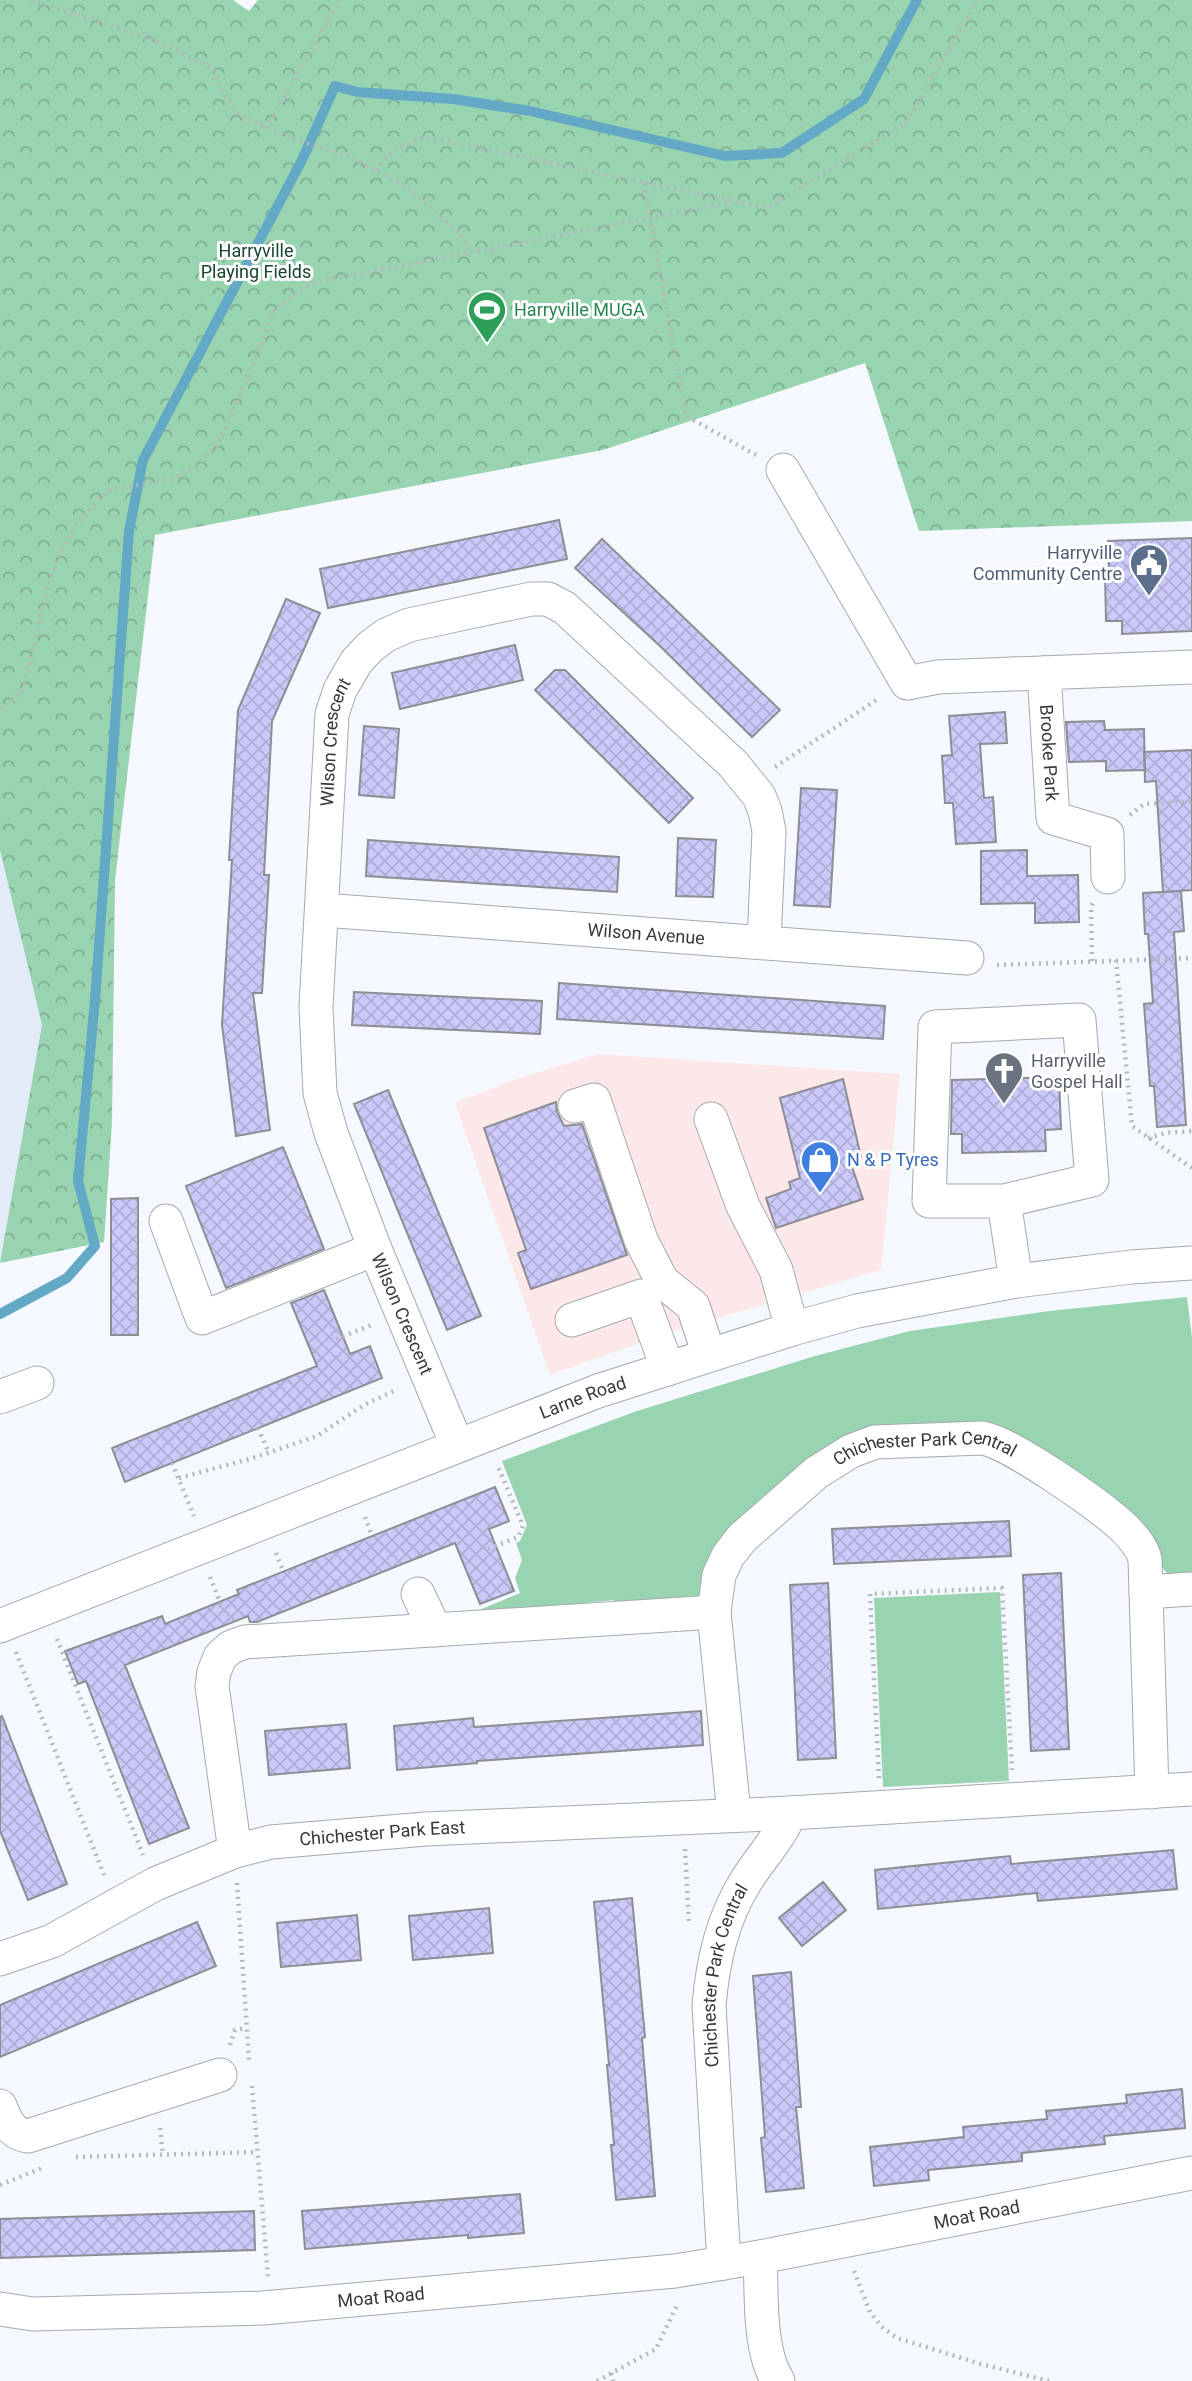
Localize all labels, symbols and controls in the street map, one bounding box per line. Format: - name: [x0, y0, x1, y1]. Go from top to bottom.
- park label: Harryville Playing Fields: [201, 240, 311, 282]
- sports icon: Harryville MUGA: [466, 289, 508, 344]
- place label: Harryville MUGA: [514, 299, 645, 320]
- place label: Harryville Community Centre: [973, 542, 1122, 584]
- public building icon: Harryville Community Centre: [1128, 542, 1170, 597]
- street label: Wilson Crescent: [316, 674, 355, 807]
- street label: Brooke Park: [1036, 704, 1063, 803]
- street label: Wilson Avenue: [587, 919, 706, 948]
- church icon: Harryville Gospel Hall: [983, 1050, 1025, 1105]
- place label: Harryville Gospel Hall: [1031, 1050, 1123, 1092]
- shop icon: N & P Tyres: [799, 1139, 841, 1194]
- place label: N & P Tyres: [847, 1149, 939, 1170]
- street label: Wilson Crescent: [367, 1250, 438, 1378]
- street label: Larne Road: [536, 1372, 629, 1423]
- street label: Chichester Park Central: [829, 1427, 1021, 1470]
- street label: Chichester Park East: [298, 1816, 466, 1850]
- street label: Chichester Park Central: [698, 1880, 752, 2068]
- street label: Moat Road: [932, 2196, 1022, 2233]
- street label: Moat Road: [337, 2283, 426, 2311]

